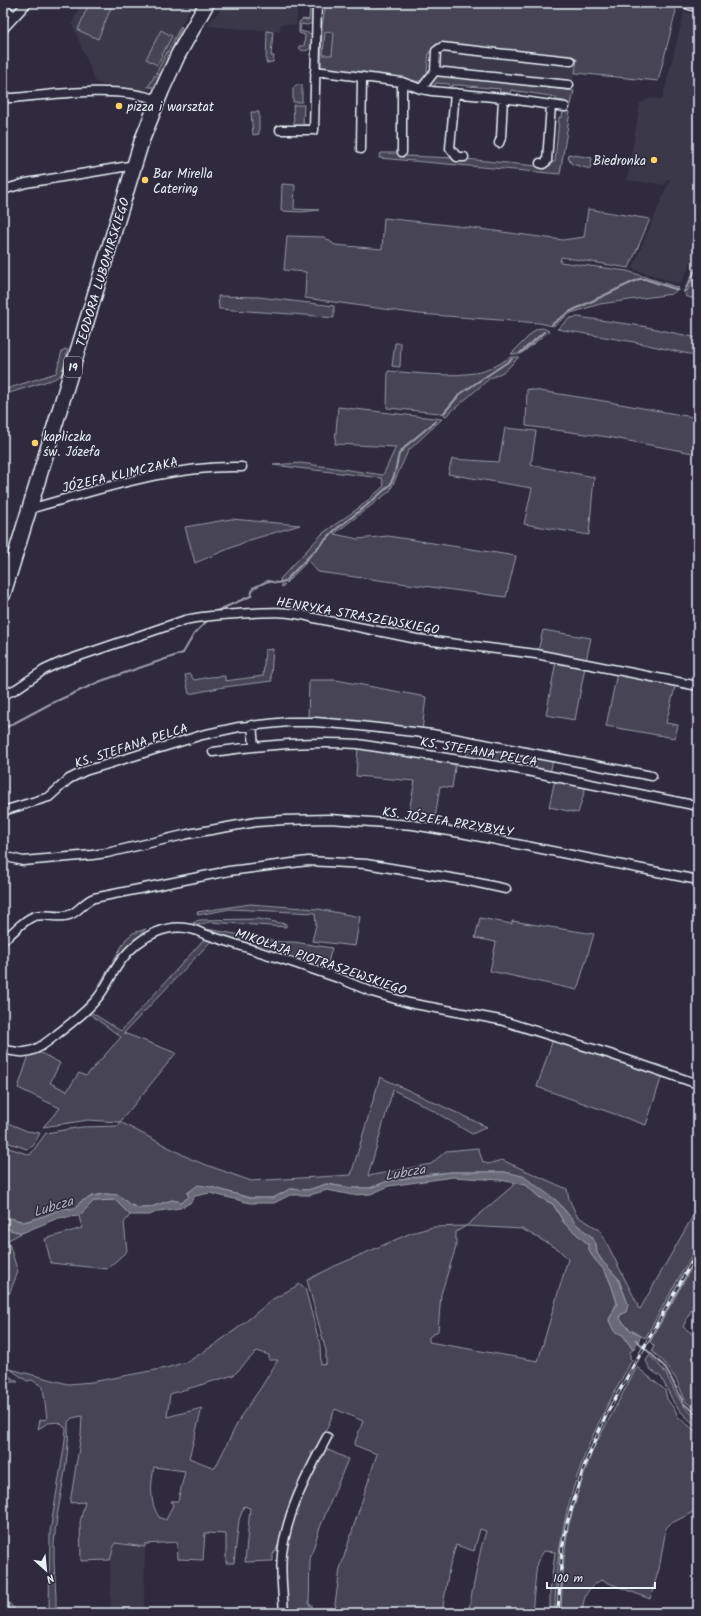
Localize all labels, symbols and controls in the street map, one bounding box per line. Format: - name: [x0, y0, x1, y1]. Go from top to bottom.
- place label: pizza i warsztat: [126, 97, 215, 118]
- marker: pizza i warsztat: [114, 101, 124, 111]
- place label: Biedronka: [593, 151, 646, 172]
- marker: Biedronka: [649, 155, 659, 165]
- place label: Bar Mirella Catering: [153, 164, 213, 200]
- marker: Bar Mirella Catering: [140, 175, 150, 185]
- street label: TEODORA LUBOMIRSKIEGO: [71, 195, 136, 349]
- road number: 19: [64, 357, 82, 377]
- place label: kapliczka św. Józefa: [43, 427, 100, 463]
- marker: kapliczka św. Józefa: [30, 438, 40, 448]
- street label: JÓZEFA KLIMCZAKA: [60, 452, 180, 499]
- street label: HENRYKA STRASZEWSKIEGO: [275, 592, 441, 641]
- street label: KS. STEFANA PELCA: [72, 718, 191, 775]
- street label: KS. STEFANA PELCA: [419, 732, 539, 773]
- street label: KS. JÓZEFA PRZYBYŁY: [381, 802, 515, 843]
- street label: MIKOŁAJA PIOTRASZEWSKIEGO: [232, 923, 409, 1002]
- water label: Lubcza: [383, 1158, 429, 1187]
- water label: Lubcza: [31, 1190, 77, 1223]
- north arrow: [26, 1550, 66, 1590]
- scale bar: [547, 1564, 655, 1590]
- text: N: [43, 1568, 57, 1588]
- text: 100 m: [553, 1569, 584, 1588]

